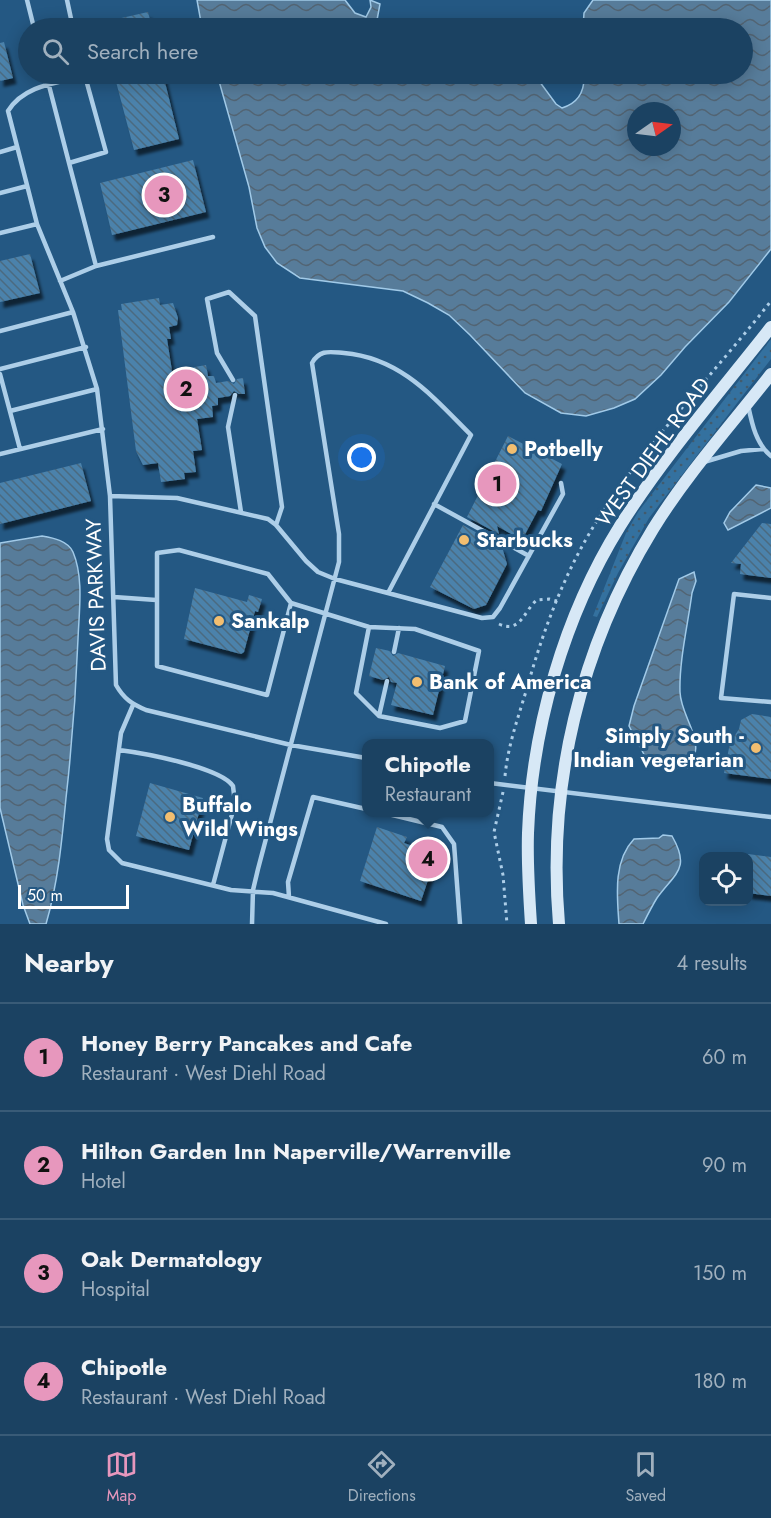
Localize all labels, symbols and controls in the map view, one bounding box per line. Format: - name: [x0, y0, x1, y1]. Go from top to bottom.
- search box: [18, 18, 753, 84]
- icon: search: [39, 35, 72, 68]
- text: Search here: [87, 35, 198, 67]
- north arrow: [627, 102, 681, 156]
- pin: 3: [144, 172, 184, 218]
- pin: 2: [166, 366, 206, 412]
- street label: WEST DIEHL ROAD: [589, 371, 717, 533]
- place label: Potbelly: [524, 434, 604, 464]
- marker: Potbelly: [505, 442, 519, 456]
- your location: [347, 443, 376, 472]
- pin: 1: [478, 462, 516, 506]
- street label: DAVIS PARKWAY: [78, 518, 114, 672]
- place label: Starbucks: [476, 525, 573, 555]
- marker: Starbucks: [457, 533, 471, 547]
- place label: Sankalp: [231, 606, 310, 636]
- marker: Sankalp: [212, 614, 226, 628]
- place label: Bank of America: [429, 667, 591, 697]
- marker: Bank of America: [410, 675, 424, 689]
- place label: Simply South - Indian vegetarian: [573, 721, 744, 775]
- popup: [362, 739, 494, 817]
- marker: Simply South - Indian vegetarian: [749, 741, 763, 755]
- text: Chipotle: [385, 748, 471, 780]
- text: Restaurant: [385, 780, 471, 809]
- place label: Buffalo Wild Wings: [182, 790, 298, 844]
- marker: Buffalo Wild Wings: [163, 810, 177, 824]
- pin: 4: [408, 836, 448, 882]
- map controls: [699, 852, 753, 906]
- button: locate: [699, 852, 753, 906]
- scale bar: [18, 882, 129, 910]
- text: 50 m: [27, 884, 63, 907]
- text: Nearby: [24, 944, 113, 982]
- text: 4 results: [676, 949, 747, 978]
- text: Honey Berry Pancakes and Cafe: [81, 1027, 412, 1059]
- text: 1: [38, 1043, 49, 1072]
- text: 60 m: [702, 1043, 747, 1072]
- text: Restaurant · West Diehl Road: [81, 1059, 326, 1088]
- text: Hilton Garden Inn Naperville/Warrenville: [81, 1135, 511, 1167]
- text: 2: [37, 1151, 50, 1180]
- text: 90 m: [702, 1151, 747, 1180]
- text: Hotel: [81, 1167, 126, 1196]
- text: Oak Dermatology: [81, 1243, 262, 1275]
- text: 3: [37, 1259, 50, 1288]
- text: 150 m: [693, 1259, 747, 1288]
- text: Hospital: [81, 1275, 150, 1304]
- text: Chipotle: [81, 1351, 167, 1383]
- text: 4: [37, 1367, 50, 1396]
- text: 180 m: [693, 1367, 747, 1396]
- text: Restaurant · West Diehl Road: [81, 1383, 326, 1412]
- tab: Map: [105, 1448, 138, 1507]
- tab: Directions: [348, 1448, 416, 1507]
- tab: Saved: [625, 1448, 666, 1507]

